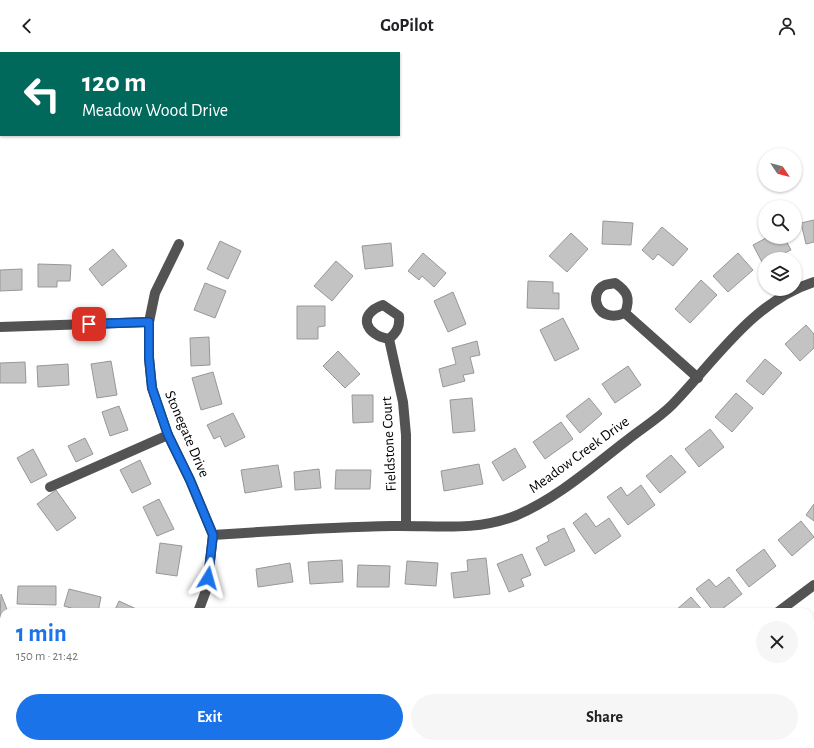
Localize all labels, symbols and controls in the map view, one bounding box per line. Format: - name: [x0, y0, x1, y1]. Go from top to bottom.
- icon: back: [16, 15, 38, 37]
- icon: person: [776, 15, 798, 37]
- text: GoPilot: [380, 17, 434, 35]
- icon: left: [16, 68, 68, 120]
- text: 120 m: [82, 69, 147, 97]
- text: Meadow Wood Drive: [82, 102, 228, 120]
- north arrow: [758, 148, 802, 192]
- map controls: [758, 148, 802, 296]
- button: search: [758, 200, 802, 244]
- button: layers: [758, 252, 802, 296]
- pin: [72, 307, 106, 341]
- icon: arrive: [78, 313, 100, 335]
- street label: Stonegate Drive: [162, 388, 212, 480]
- street label: Fieldstone Court: [379, 396, 399, 492]
- street label: Meadow Creek Drive: [526, 414, 632, 496]
- position arrow: [187, 557, 229, 599]
- button: close: [756, 621, 798, 663]
- text: 1 min: [16, 622, 67, 646]
- text: 150 m · 21:42: [16, 650, 78, 663]
- button: Exit: [16, 694, 403, 740]
- button: Share: [411, 694, 798, 740]

